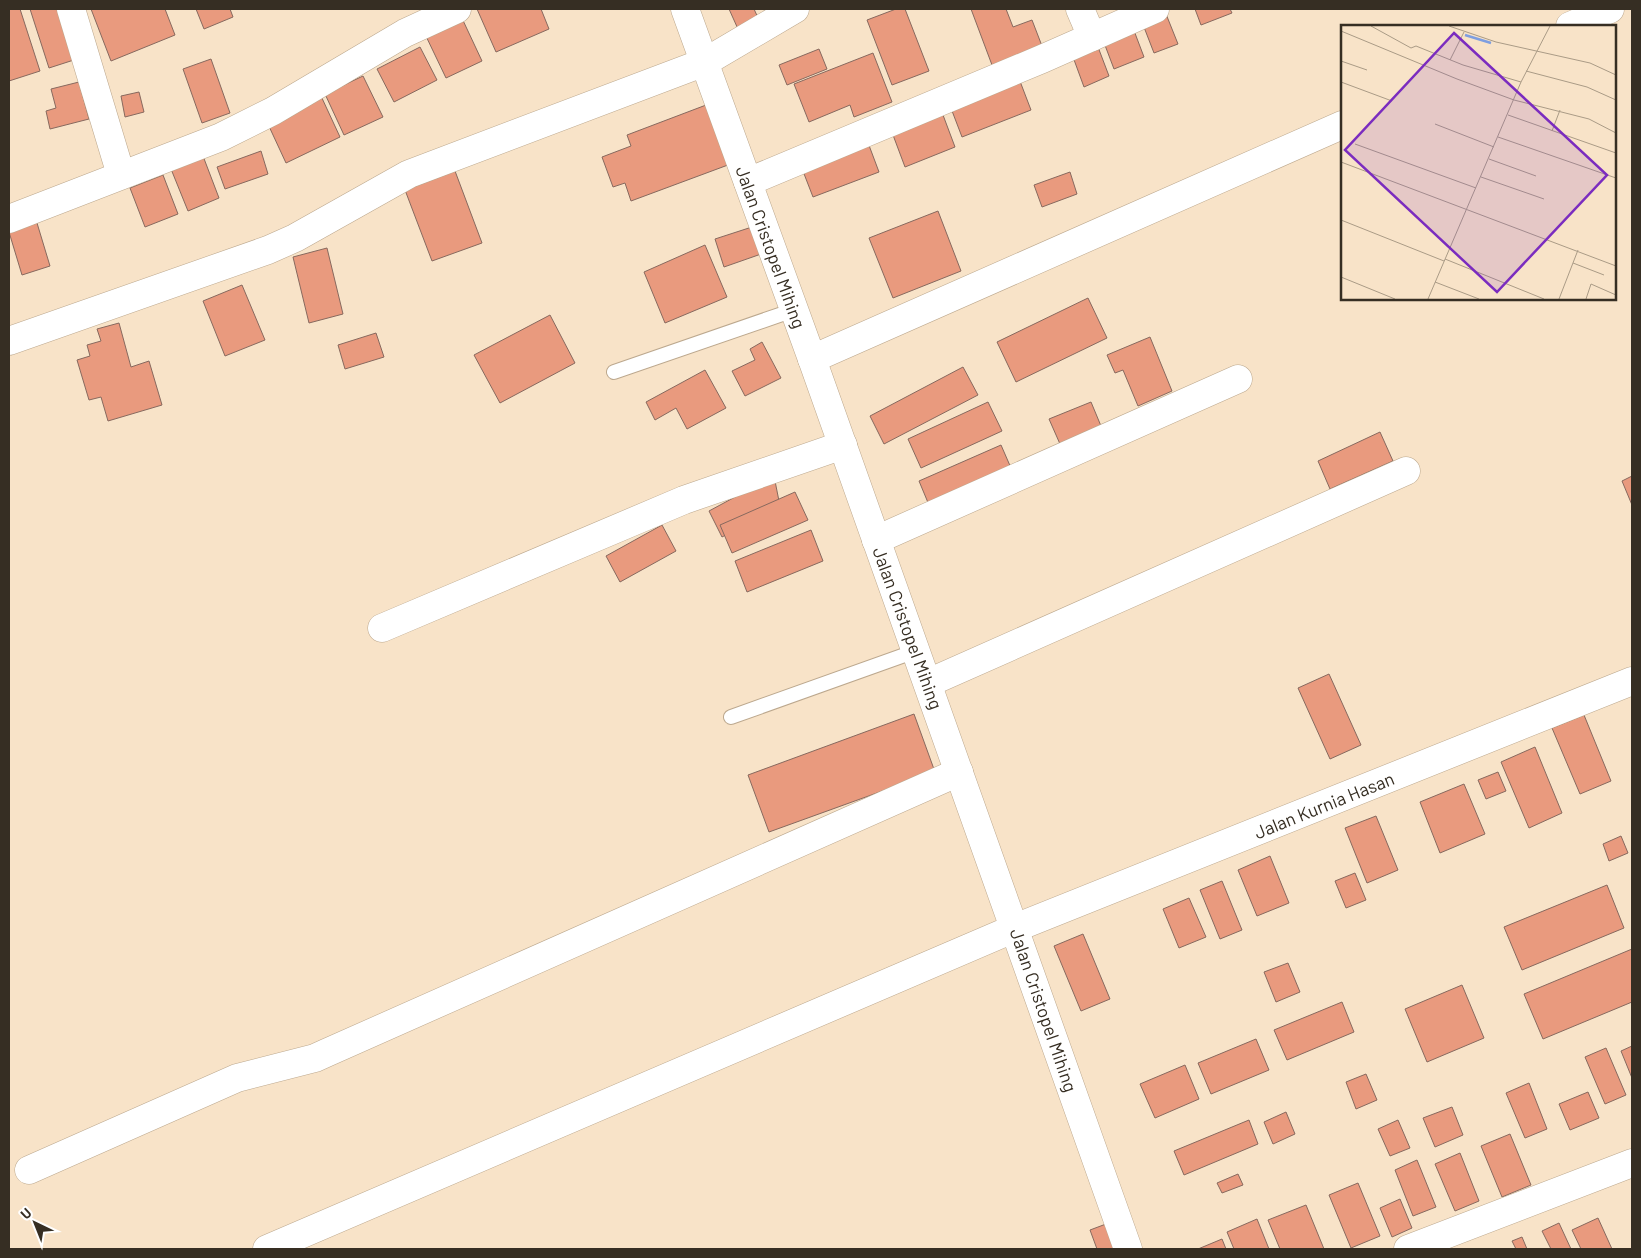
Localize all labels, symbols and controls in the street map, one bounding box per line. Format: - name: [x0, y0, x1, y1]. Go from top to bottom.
- inset map: [1341, 25, 1616, 300]
- street label: Jalan Cristopel Mihing: [731, 163, 811, 331]
- street label: Jalan Cristopel Mihing: [868, 544, 948, 712]
- street label: Jalan Kurnia Hasan: [1251, 767, 1397, 843]
- street label: Jalan Cristopel Mihing: [1006, 925, 1082, 1095]
- north arrow: [10, 1198, 60, 1248]
- text: U: [17, 1204, 35, 1222]

